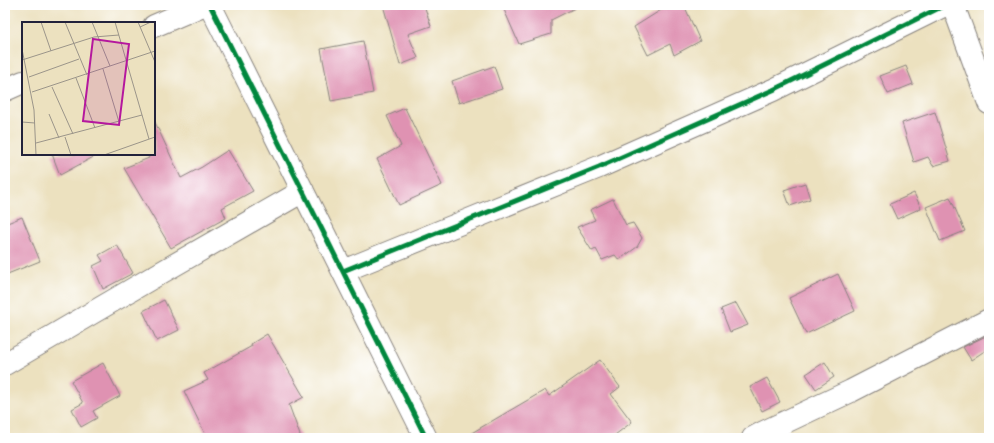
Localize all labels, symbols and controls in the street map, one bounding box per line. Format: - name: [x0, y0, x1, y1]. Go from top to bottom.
- inset map: [22, 22, 155, 155]

